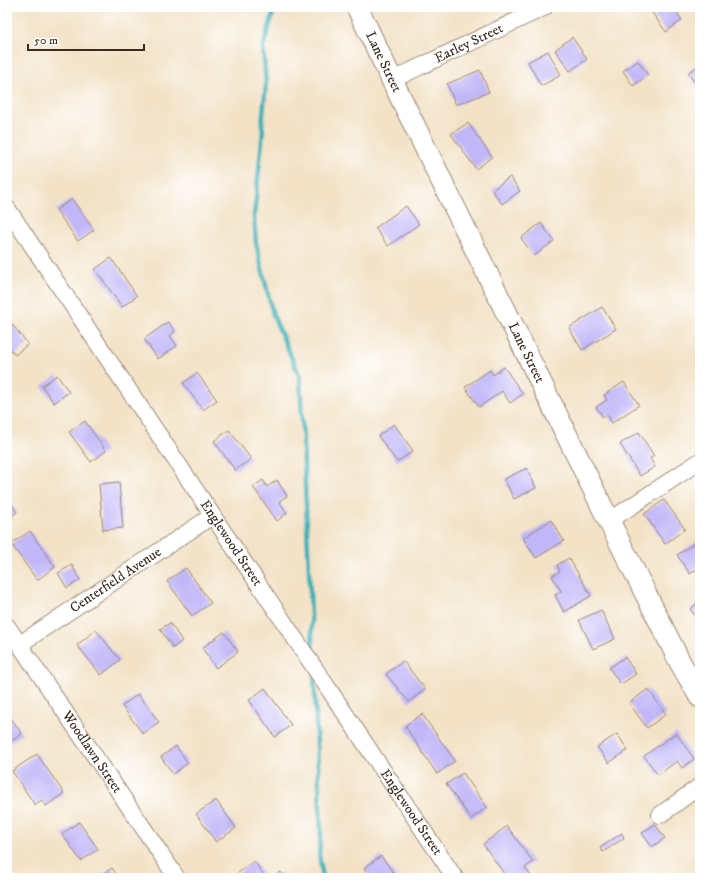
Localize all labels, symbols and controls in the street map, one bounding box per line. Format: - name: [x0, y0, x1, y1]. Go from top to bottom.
- street label: Earley Street: [432, 19, 506, 67]
- scale bar: [28, 26, 144, 52]
- street label: Lane Street: [361, 29, 406, 96]
- text: 50 m: [34, 33, 58, 48]
- street label: Lane Street: [504, 320, 549, 387]
- street label: Englewood Street: [196, 497, 266, 590]
- street label: Centerfield Avenue: [67, 543, 165, 617]
- street label: Woodlawn Street: [57, 707, 126, 797]
- street label: Englewood Street: [376, 766, 447, 859]

